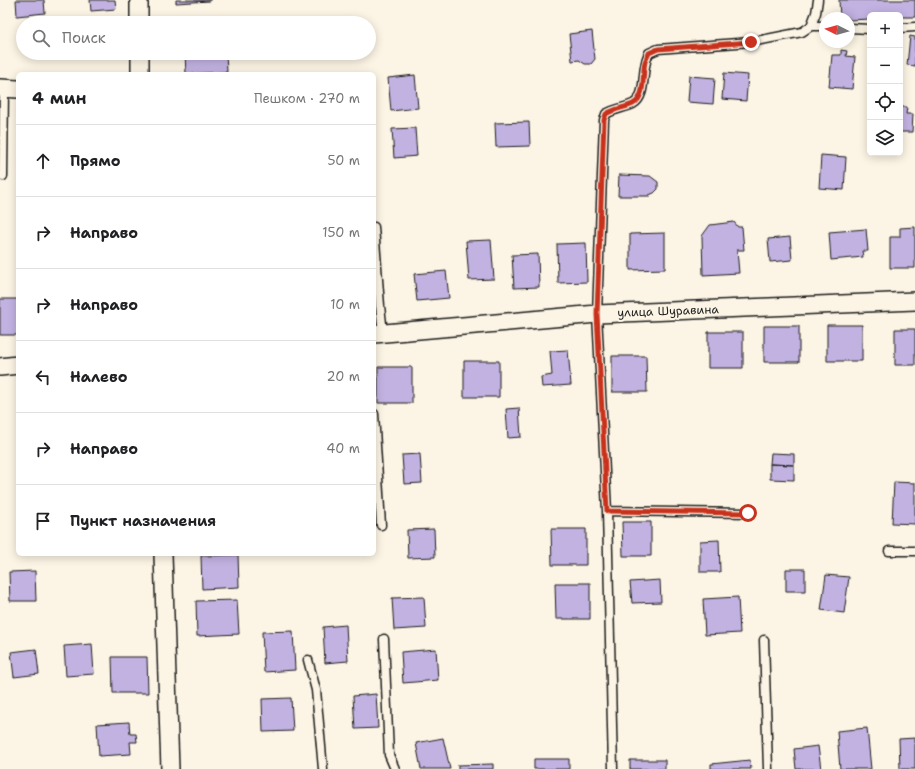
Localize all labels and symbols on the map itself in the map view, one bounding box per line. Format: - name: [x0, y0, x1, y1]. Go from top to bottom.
- north arrow: [819, 12, 855, 48]
- route end: [742, 33, 760, 51]
- street label: улица Шуравина: [617, 301, 720, 321]
- route start: [739, 504, 757, 522]

